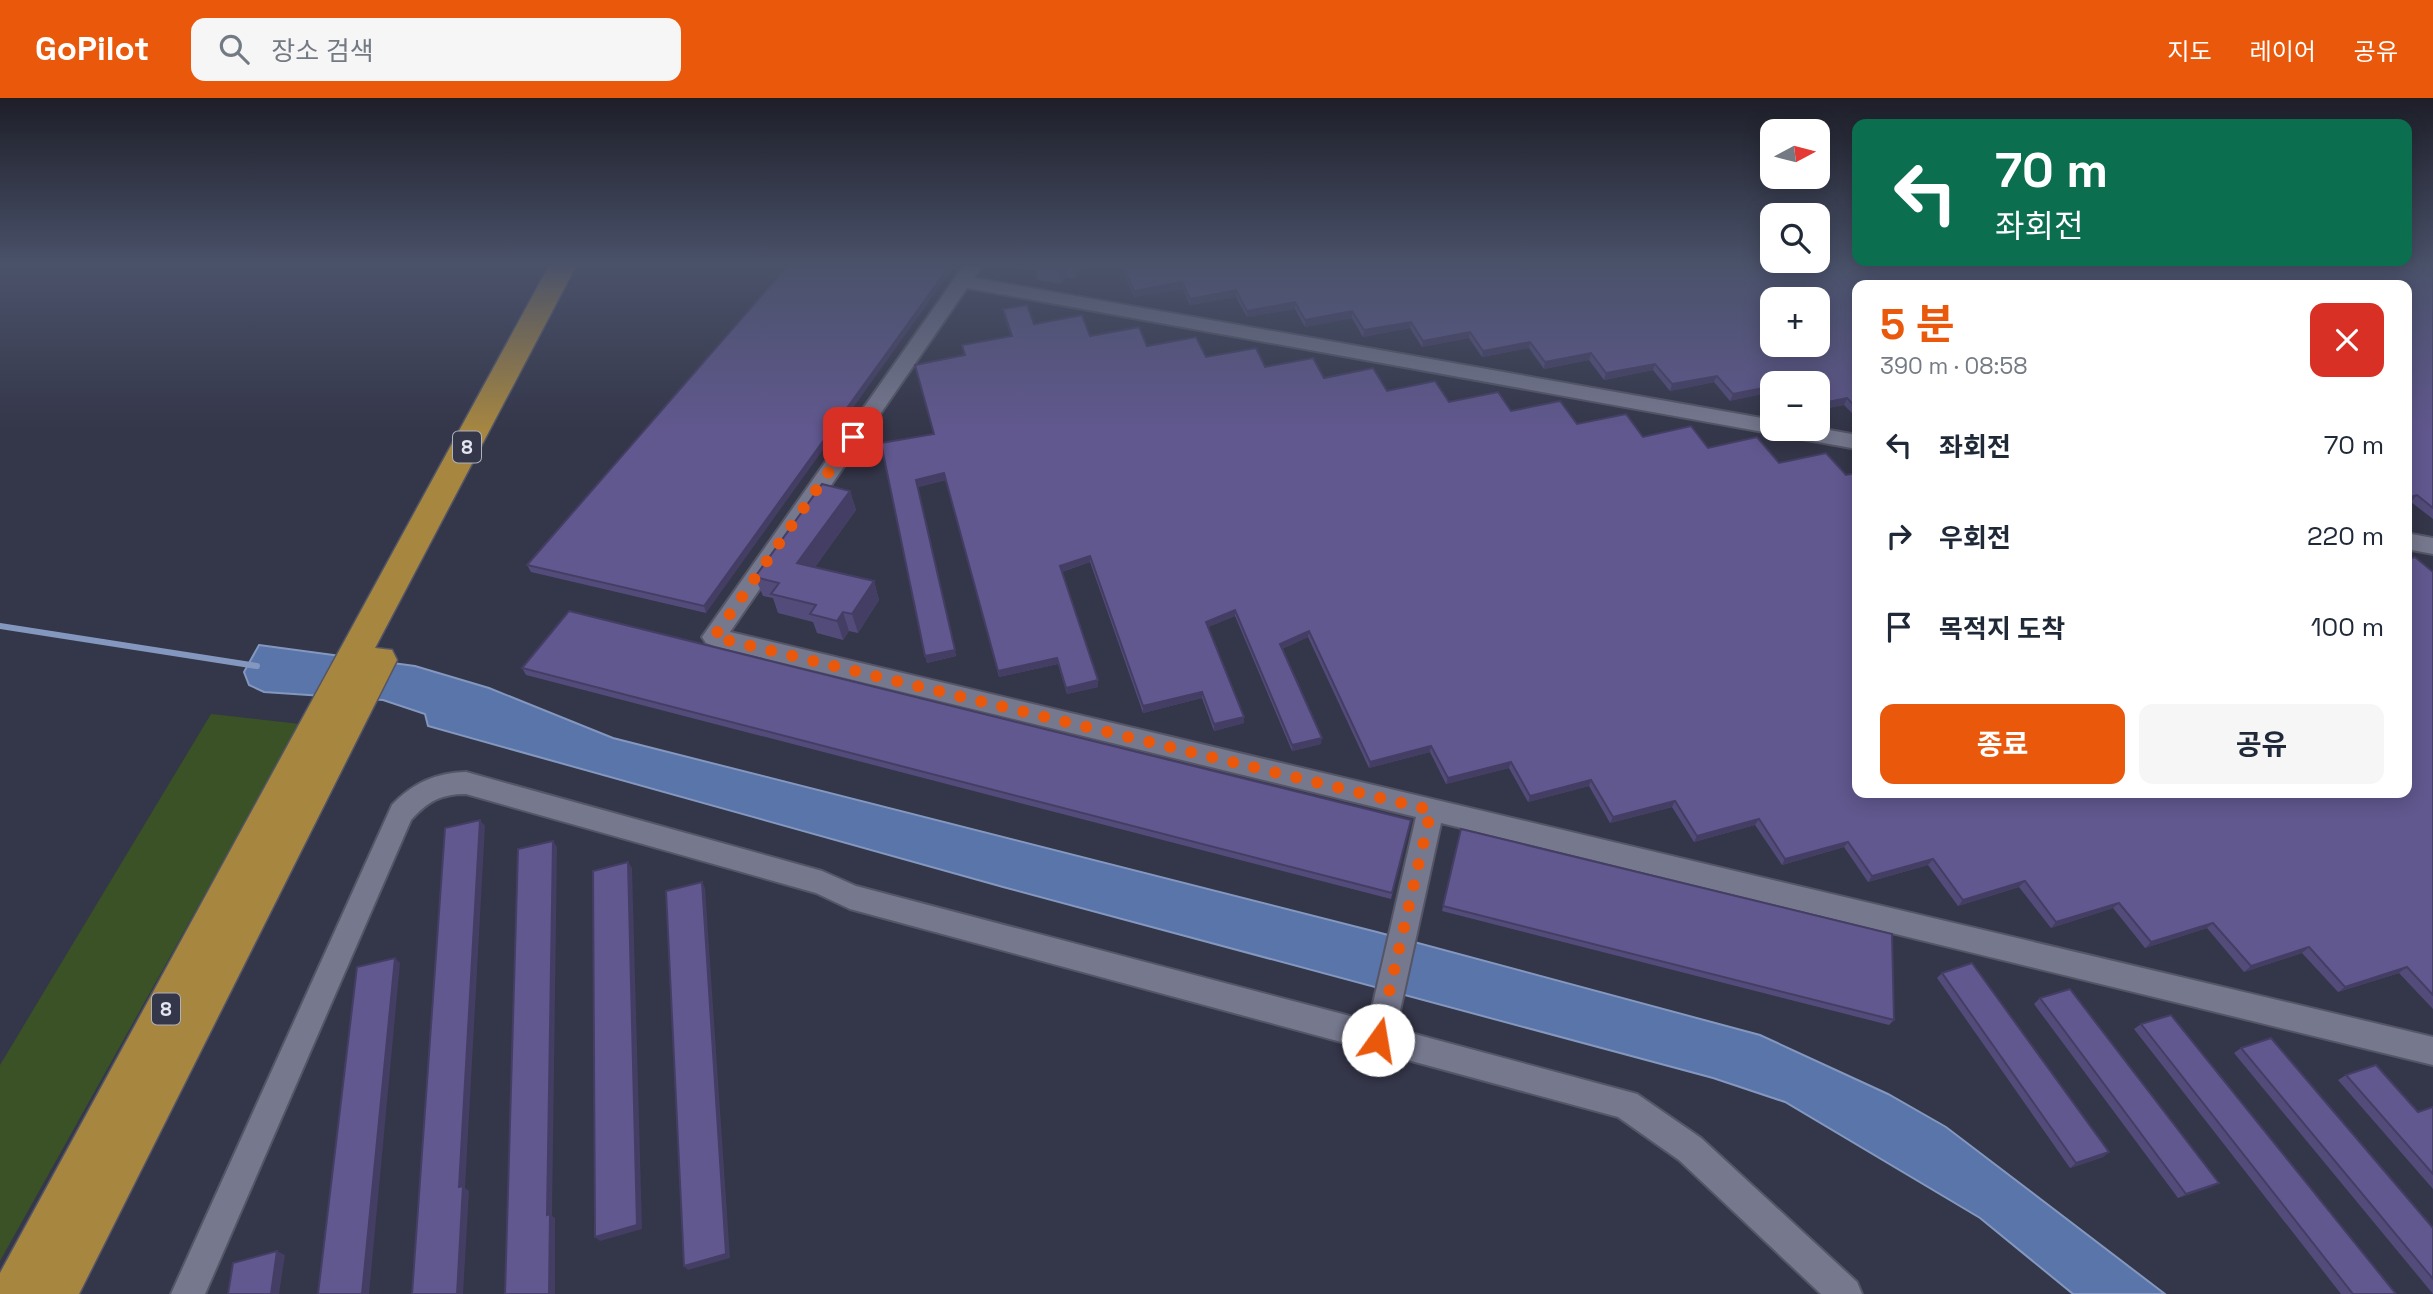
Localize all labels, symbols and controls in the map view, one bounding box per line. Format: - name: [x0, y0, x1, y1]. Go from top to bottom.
- search box: [191, 18, 681, 81]
- text: GoPilot: [35, 28, 149, 70]
- icon: search: [215, 30, 253, 68]
- text: 장소 검색: [271, 34, 374, 68]
- text: 지도: [2167, 36, 2212, 67]
- text: 레이어: [2250, 36, 2316, 67]
- text: 공유: [2354, 36, 2398, 67]
- north arrow: [1760, 119, 1830, 189]
- map controls: [1760, 119, 1830, 441]
- text: 70 m: [1995, 139, 2108, 201]
- icon: left: [1880, 147, 1971, 238]
- button: search: [1760, 203, 1830, 273]
- text: 좌회전: [1995, 206, 2083, 246]
- button: +: [1760, 287, 1830, 357]
- text: 5 분: [1880, 298, 1955, 351]
- button: close: [2310, 303, 2384, 377]
- text: 390 m · 08:58: [1880, 351, 2028, 381]
- button: −: [1760, 371, 1830, 441]
- pin: [823, 407, 883, 467]
- icon: arrive: [834, 418, 872, 456]
- icon: left: [1880, 426, 1918, 464]
- text: 70 m: [2324, 428, 2384, 462]
- text: 좌회전: [1939, 430, 2011, 464]
- road number: 8: [453, 432, 481, 462]
- icon: right: [1880, 517, 1918, 555]
- text: 220 m: [2307, 519, 2384, 553]
- text: 우회전: [1939, 521, 2011, 555]
- icon: arrive: [1880, 608, 1918, 646]
- text: 100 m: [2311, 610, 2384, 644]
- text: 목적지 도착: [1939, 612, 2065, 646]
- button: 종료: [1880, 704, 2125, 784]
- button: 공유: [2139, 704, 2384, 784]
- road number: 8: [152, 994, 180, 1024]
- position arrow: [1341, 1003, 1415, 1077]

